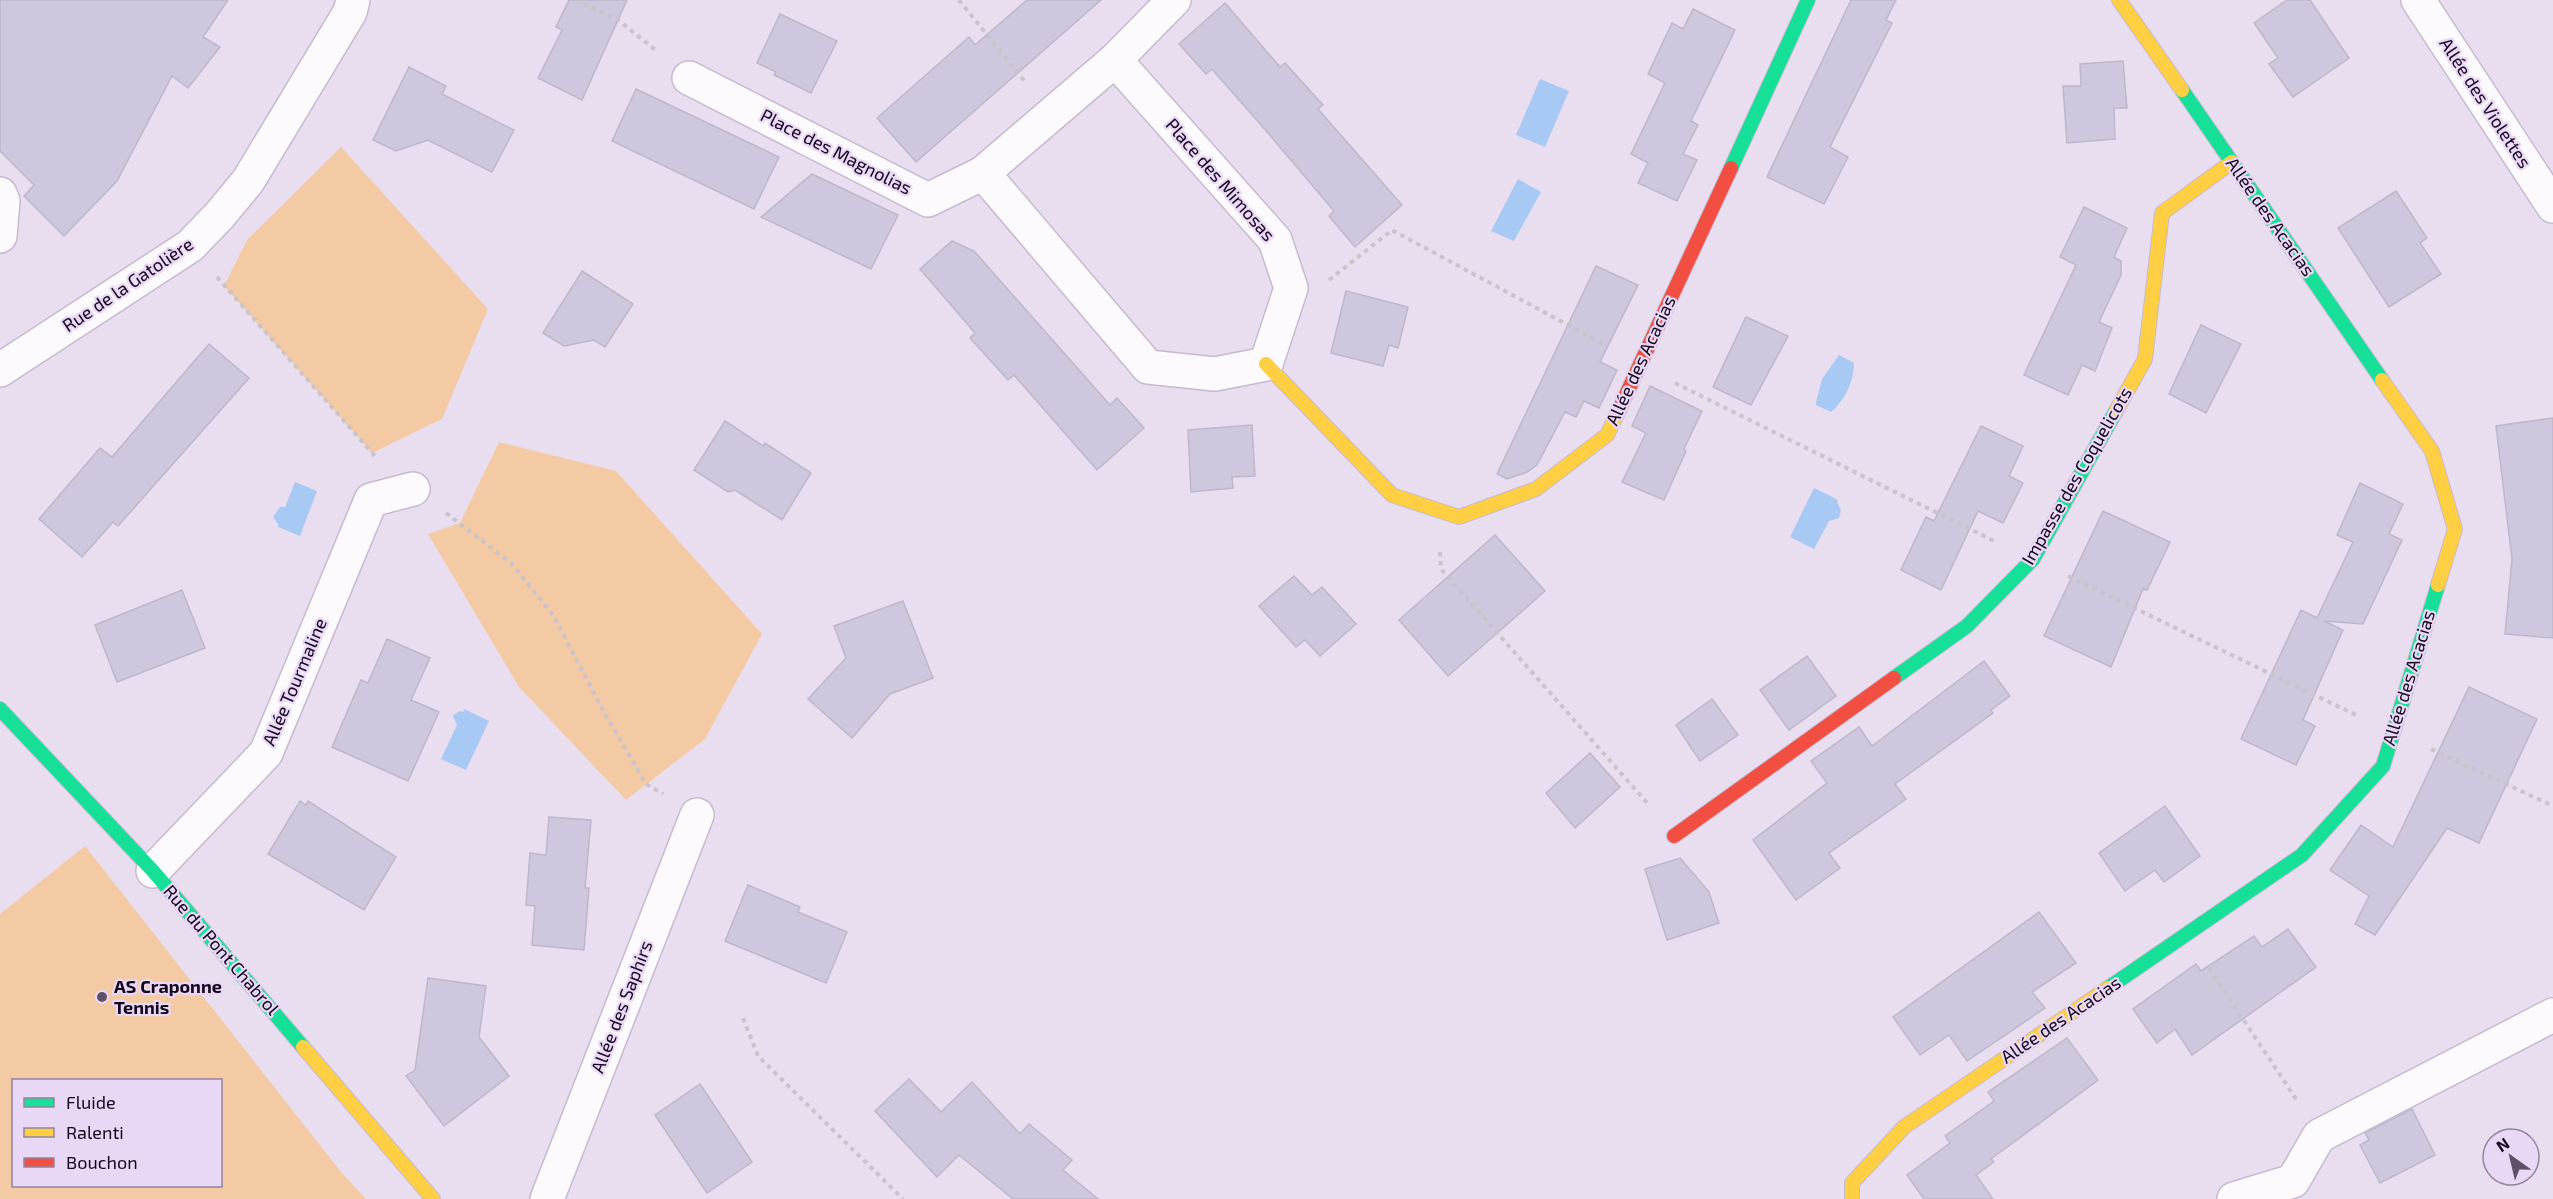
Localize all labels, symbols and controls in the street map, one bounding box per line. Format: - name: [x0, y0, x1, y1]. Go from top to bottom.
- street label: Allée des Violettes: [2435, 33, 2536, 172]
- street label: Place des Magnolias: [757, 103, 916, 199]
- street label: Place des Mimosas: [1161, 113, 1280, 245]
- street label: Allée des Acacias: [2222, 153, 2320, 280]
- street label: Rue de la Gatolière: [58, 232, 197, 336]
- street label: Allée des Acacias: [1601, 292, 1680, 429]
- street label: Impasse des Coquelicots: [2016, 383, 2136, 568]
- street label: Allée des Acacias: [2377, 607, 2439, 748]
- street label: Allée Tourmaline: [257, 614, 331, 749]
- street label: Rue du Pont Chabrol: [159, 880, 285, 1019]
- street label: Allée des Saphirs: [586, 937, 656, 1076]
- street label: Allée des Acacias: [1996, 971, 2125, 1067]
- place label: AS Craponne Tennis: [114, 975, 222, 1018]
- marker: AS Craponne Tennis: [95, 990, 109, 1004]
- legend: [12, 1079, 222, 1187]
- text: Fluide: [66, 1091, 116, 1113]
- text: Ralenti: [66, 1121, 124, 1143]
- north arrow: [2481, 1127, 2541, 1187]
- text: N: [2492, 1133, 2512, 1155]
- text: Bouchon: [66, 1151, 138, 1173]

